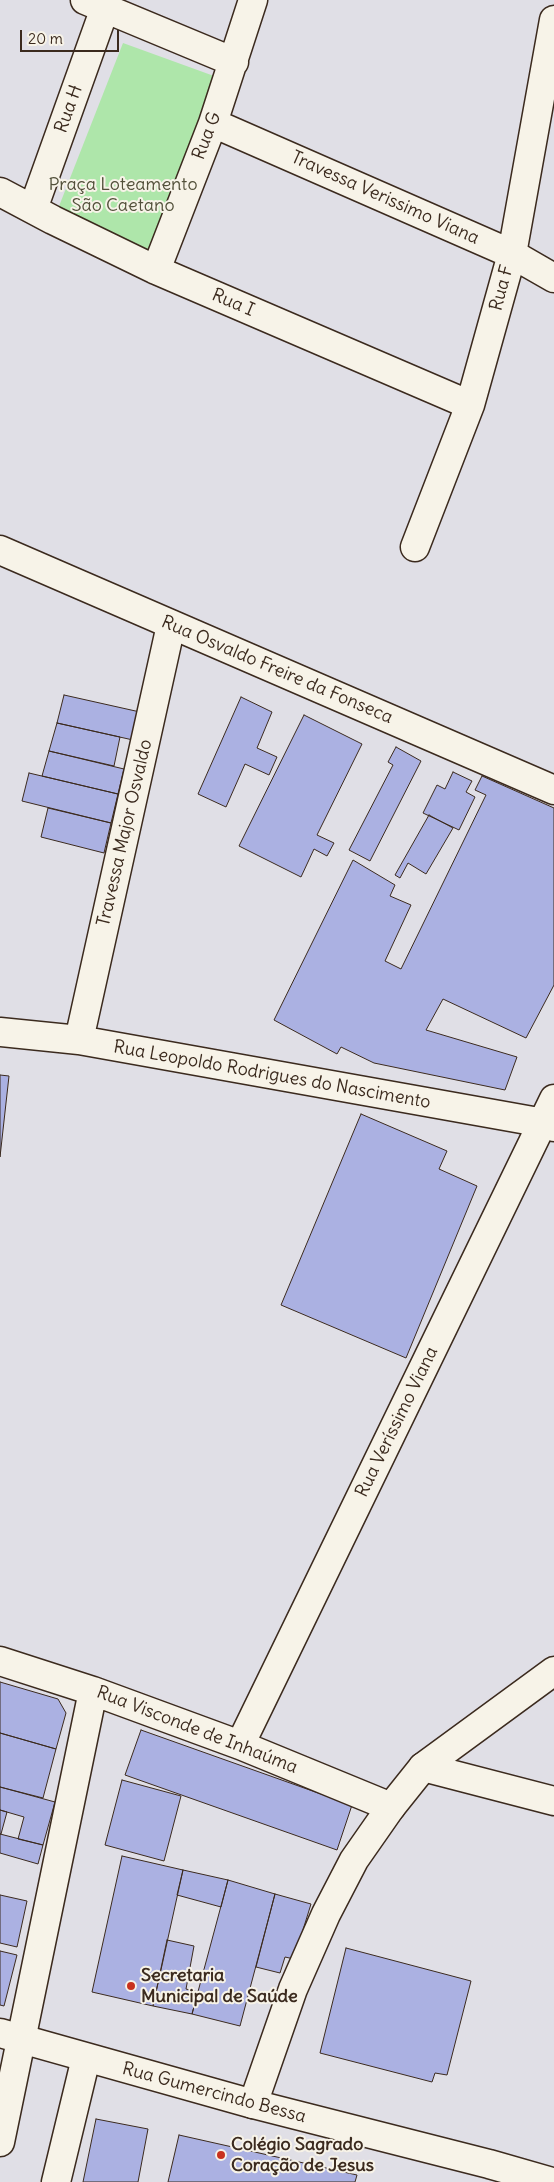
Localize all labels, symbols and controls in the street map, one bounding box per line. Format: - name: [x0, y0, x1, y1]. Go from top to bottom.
- scale bar: [22, 20, 121, 52]
- text: 20 m: [28, 29, 63, 48]
- street label: Rua H: [50, 82, 88, 136]
- street label: Rua G: [188, 109, 226, 163]
- street label: Travessa Verissimo Viana: [288, 147, 482, 249]
- park label: Praça Loteamento São Caetano: [48, 174, 198, 216]
- street label: Rua F: [486, 263, 518, 313]
- street label: Rua I: [208, 284, 258, 322]
- street label: Rua Osvaldo Freire da Fonseca: [158, 611, 396, 729]
- street label: Travessa Major Osvaldo: [93, 737, 157, 929]
- street label: Rua Leopoldo Rodrigues do Nascimento: [112, 1036, 432, 1114]
- street label: Rua Veríssimo Viana: [351, 1343, 443, 1501]
- street label: Rua Visconde de Inhaúma: [93, 1682, 301, 1778]
- place label: Secretaria Municipal de Saúde: [141, 1965, 298, 2008]
- marker: Secretaria Municipal de Saúde: [125, 1980, 137, 1992]
- street label: Rua Gumercindo Bessa: [120, 2058, 308, 2128]
- place label: Colégio Sagrado Coração de Jesus: [231, 2134, 374, 2176]
- marker: Colégio Sagrado Coração de Jesus: [215, 2149, 227, 2161]

